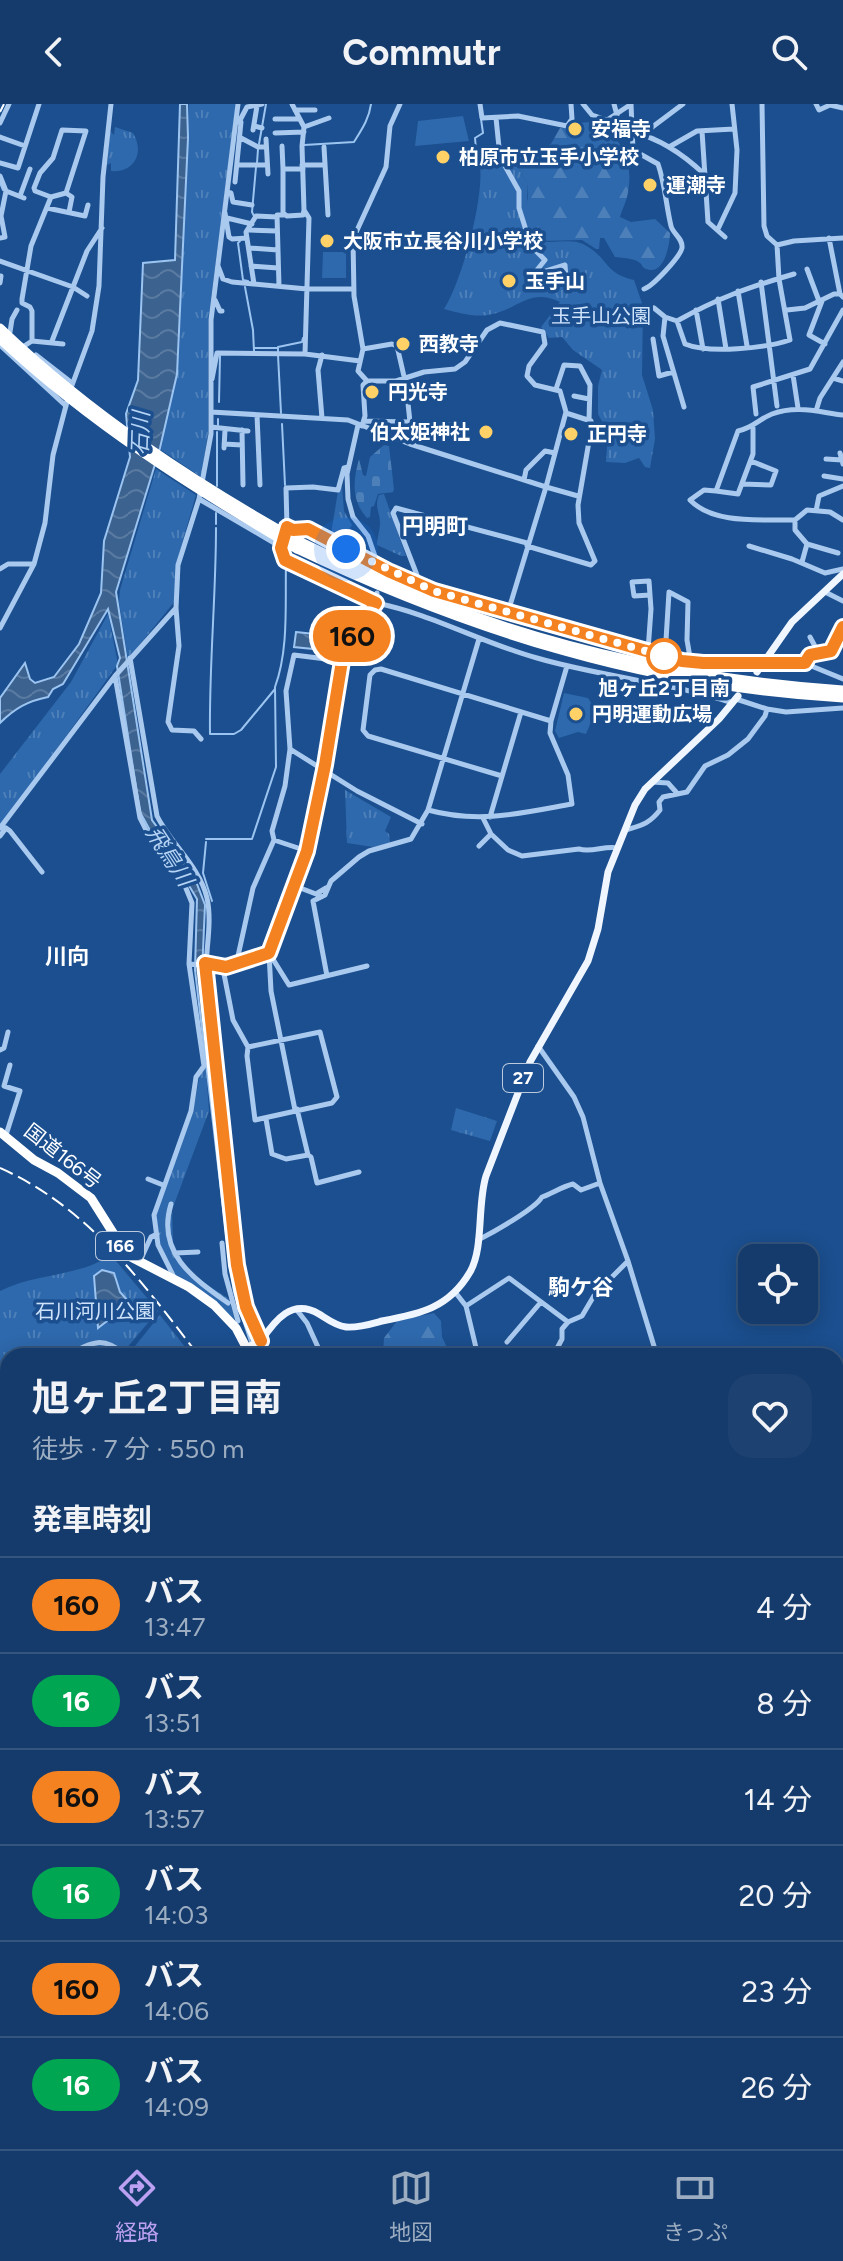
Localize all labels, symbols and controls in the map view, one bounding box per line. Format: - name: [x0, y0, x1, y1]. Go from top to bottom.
- icon: back: [32, 30, 76, 74]
- icon: search: [767, 30, 811, 74]
- text: Commutr: [342, 31, 501, 74]
- place label: 安福寺: [591, 117, 651, 141]
- marker: 安福寺: [566, 120, 584, 138]
- place label: 柏原市立玉手小学校: [459, 145, 639, 169]
- marker: 柏原市立玉手小学校: [434, 148, 452, 166]
- place label: 運潮寺: [666, 173, 726, 197]
- marker: 運潮寺: [641, 176, 659, 194]
- place label: 大阪市立長谷川小学校: [343, 229, 543, 253]
- marker: 大阪市立長谷川小学校: [318, 232, 336, 250]
- place label: 玉手山: [525, 269, 585, 293]
- marker: 玉手山: [500, 272, 518, 290]
- park label: 玉手山公園: [551, 304, 651, 328]
- place label: 西教寺: [419, 332, 479, 356]
- marker: 西教寺: [394, 335, 412, 353]
- place label: 円光寺: [388, 380, 448, 404]
- marker: 円光寺: [363, 383, 381, 401]
- water label: 石川: [126, 409, 155, 455]
- place label: 伯太姫神社: [370, 420, 470, 444]
- place label: 正円寺: [587, 422, 647, 446]
- marker: 伯太姫神社: [477, 423, 495, 441]
- marker: 正円寺: [562, 425, 580, 443]
- district label: 円明町: [402, 513, 468, 540]
- your location: [326, 529, 366, 569]
- line badge: 160: [306, 610, 398, 662]
- text: 160: [329, 619, 375, 653]
- marker: 旭ヶ丘2丁目南: [647, 639, 681, 673]
- place label: 旭ヶ丘2丁目南: [598, 676, 730, 700]
- place label: 円明運動広場: [592, 702, 712, 726]
- marker: 円明運動広場: [567, 705, 585, 723]
- water label: 飛鳥川: [140, 821, 200, 893]
- district label: 川向: [45, 943, 89, 970]
- road number: 27: [503, 1064, 543, 1092]
- street label: 国道166号: [20, 1119, 106, 1193]
- road number: 166: [96, 1232, 144, 1260]
- map controls: [738, 1244, 818, 1324]
- button: locate: [738, 1244, 818, 1324]
- district label: 駒ケ谷: [548, 1274, 614, 1301]
- park label: 石川河川公園: [35, 1299, 155, 1323]
- button: heart: [728, 1374, 812, 1458]
- text: 旭ヶ丘2丁目南: [32, 1375, 282, 1421]
- text: 徒歩 · 7 分 · 550 m: [32, 1433, 244, 1465]
- text: 発車時刻: [32, 1501, 152, 1538]
- text: バス: [144, 1573, 204, 1610]
- text: 160: [53, 1588, 99, 1622]
- text: 4 分: [756, 1589, 812, 1626]
- text: 13:47: [144, 1611, 206, 1643]
- text: バス: [144, 1669, 204, 1706]
- text: 16: [62, 1684, 90, 1718]
- text: 8 分: [756, 1685, 812, 1722]
- text: 13:51: [144, 1707, 201, 1739]
- text: バス: [144, 1765, 204, 1802]
- text: 160: [53, 1780, 99, 1814]
- text: 14 分: [744, 1781, 812, 1818]
- text: 13:57: [144, 1803, 204, 1835]
- text: バス: [144, 1861, 204, 1898]
- text: 16: [62, 1876, 90, 1910]
- text: 20 分: [739, 1877, 812, 1914]
- text: 14:03: [144, 1899, 208, 1931]
- text: バス: [144, 1957, 204, 1994]
- text: 160: [53, 1972, 99, 2006]
- text: 23 分: [742, 1973, 812, 2010]
- text: 14:06: [144, 1995, 209, 2027]
- text: バス: [144, 2053, 204, 2090]
- text: 16: [62, 2068, 90, 2102]
- text: 26 分: [741, 2069, 812, 2106]
- text: 14:09: [144, 2091, 209, 2123]
- tab: 経路: [115, 2166, 159, 2246]
- tab: 地図: [389, 2166, 433, 2246]
- tab: きっぷ: [663, 2166, 728, 2246]

